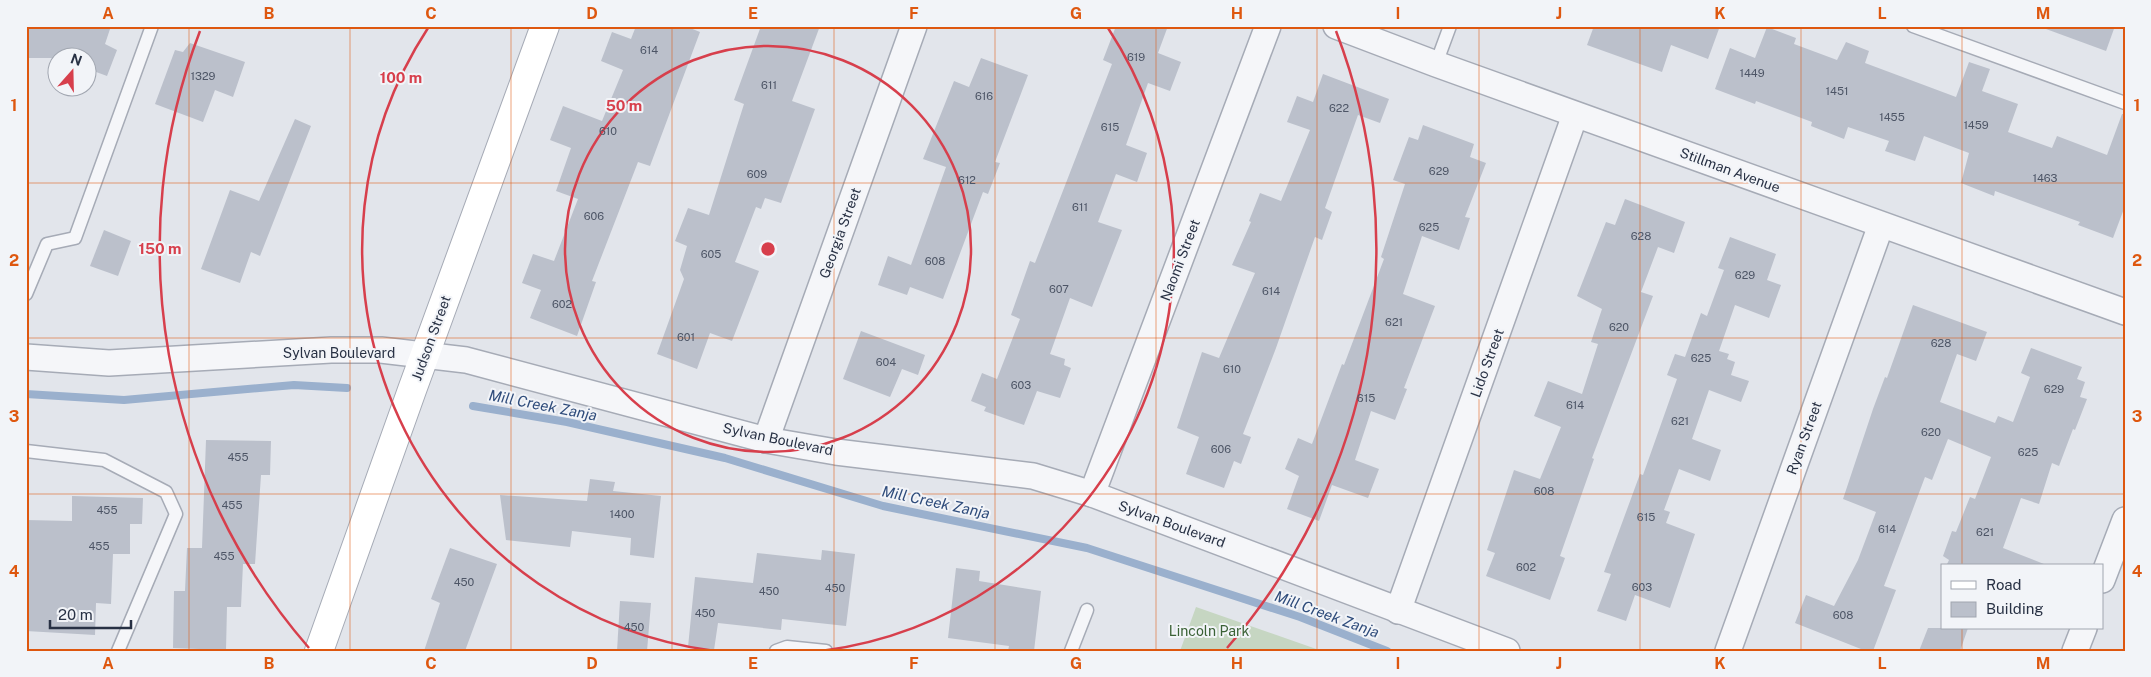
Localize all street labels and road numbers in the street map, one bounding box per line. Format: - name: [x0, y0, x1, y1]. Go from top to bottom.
- street label: Stillman Avenue: [1678, 144, 1782, 196]
- street label: Georgia Street: [816, 185, 864, 281]
- street label: Naomi Street: [1157, 217, 1203, 303]
- street label: Judson Street: [408, 293, 454, 383]
- street label: Lido Street: [1467, 326, 1507, 400]
- street label: Sylvan Boulevard: [283, 345, 395, 361]
- street label: Ryan Street: [1783, 399, 1825, 477]
- street label: Sylvan Boulevard: [721, 419, 835, 459]
- street label: Sylvan Boulevard: [1116, 497, 1228, 551]

